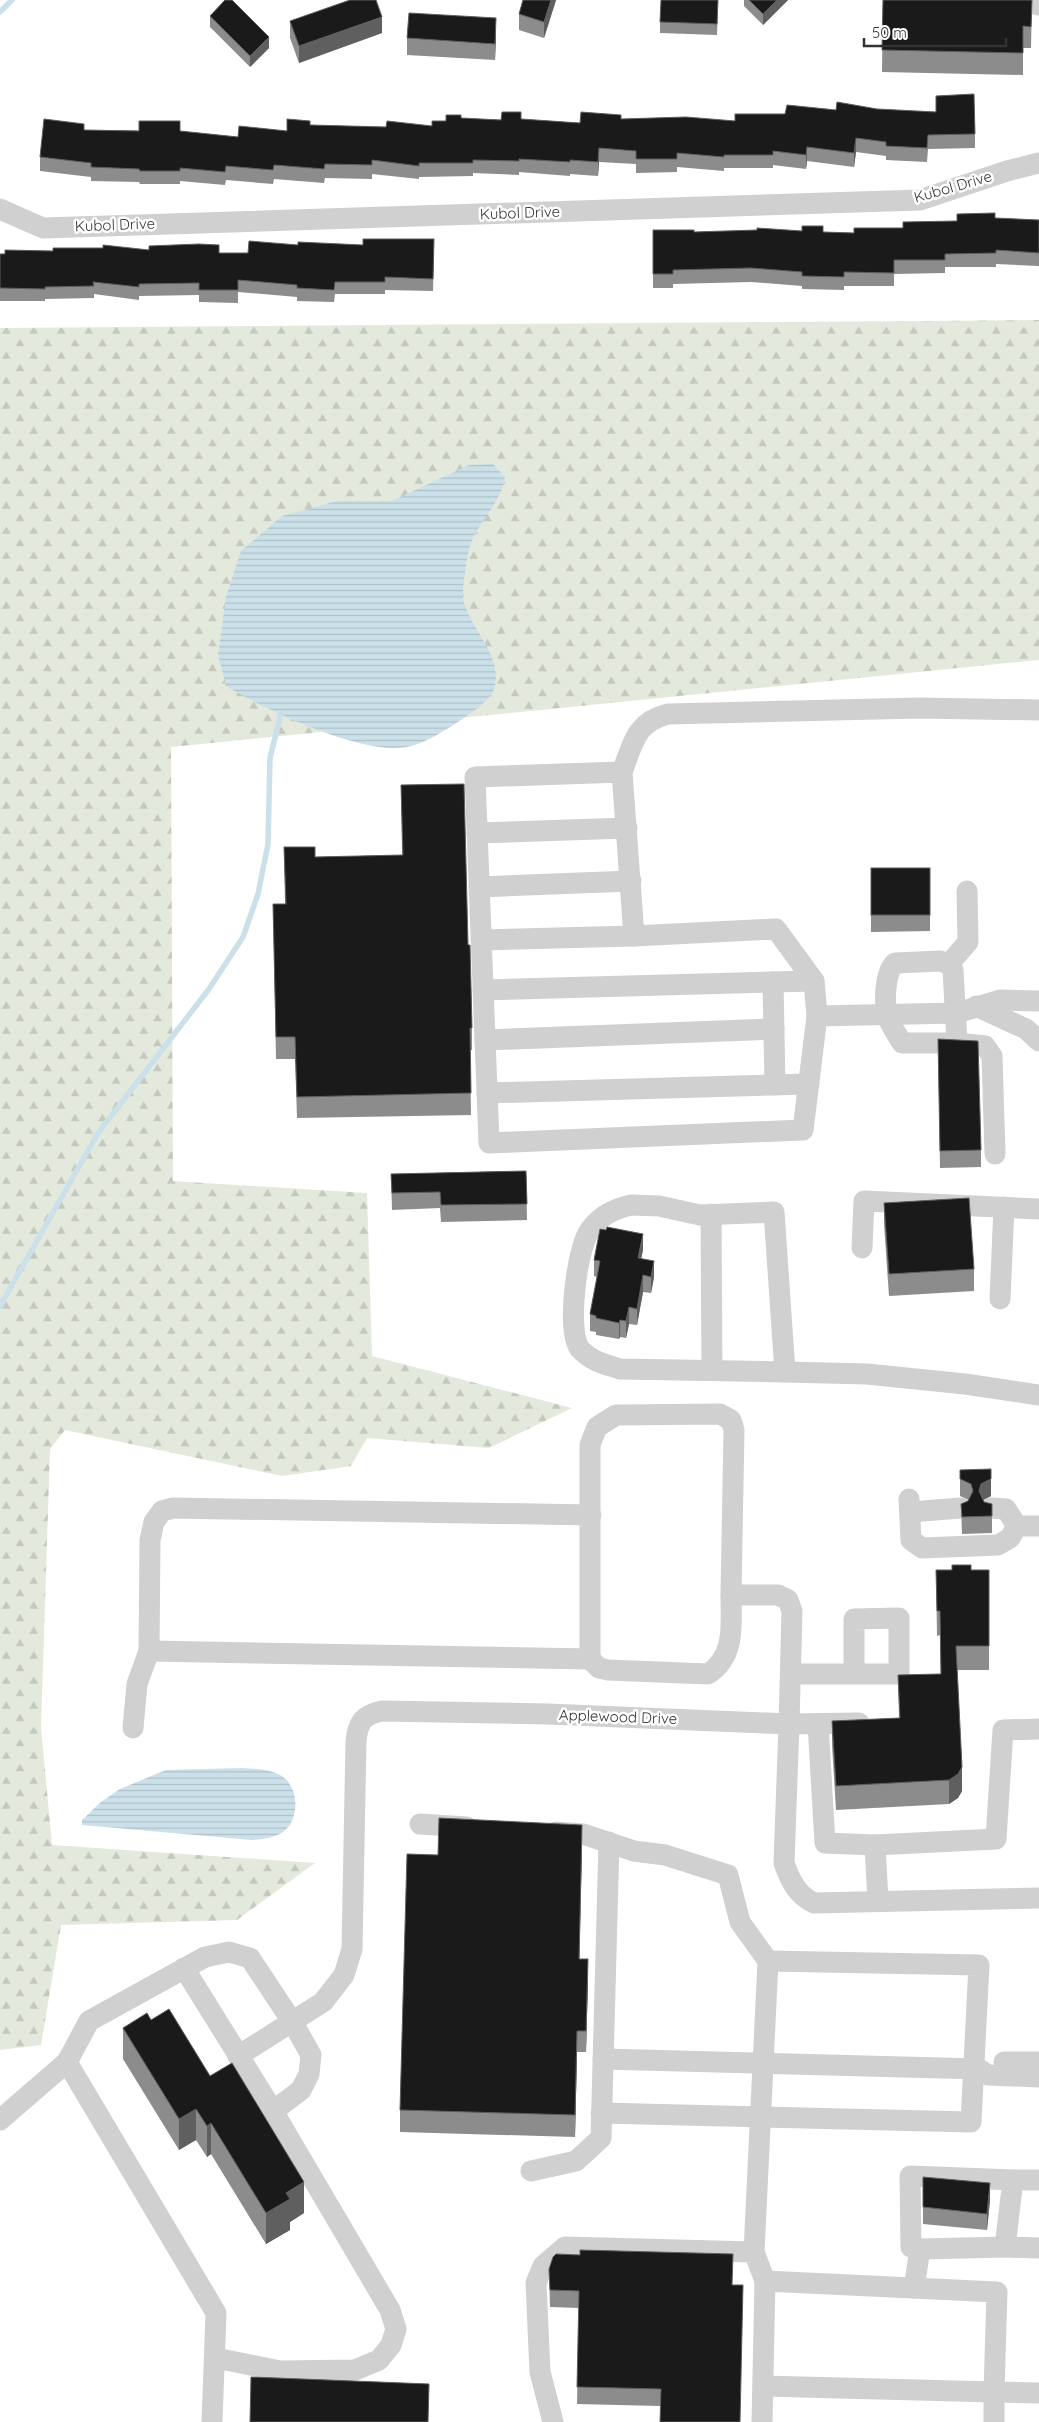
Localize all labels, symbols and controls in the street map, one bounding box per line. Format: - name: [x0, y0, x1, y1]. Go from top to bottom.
- scale bar: [864, 15, 1006, 47]
- text: 50 m: [872, 23, 907, 42]
- street label: Kubol Drive: [912, 166, 994, 207]
- street label: Kubol Drive: [480, 202, 560, 223]
- street label: Kubol Drive: [75, 214, 155, 235]
- street label: Applewood Drive: [559, 1705, 677, 1728]

